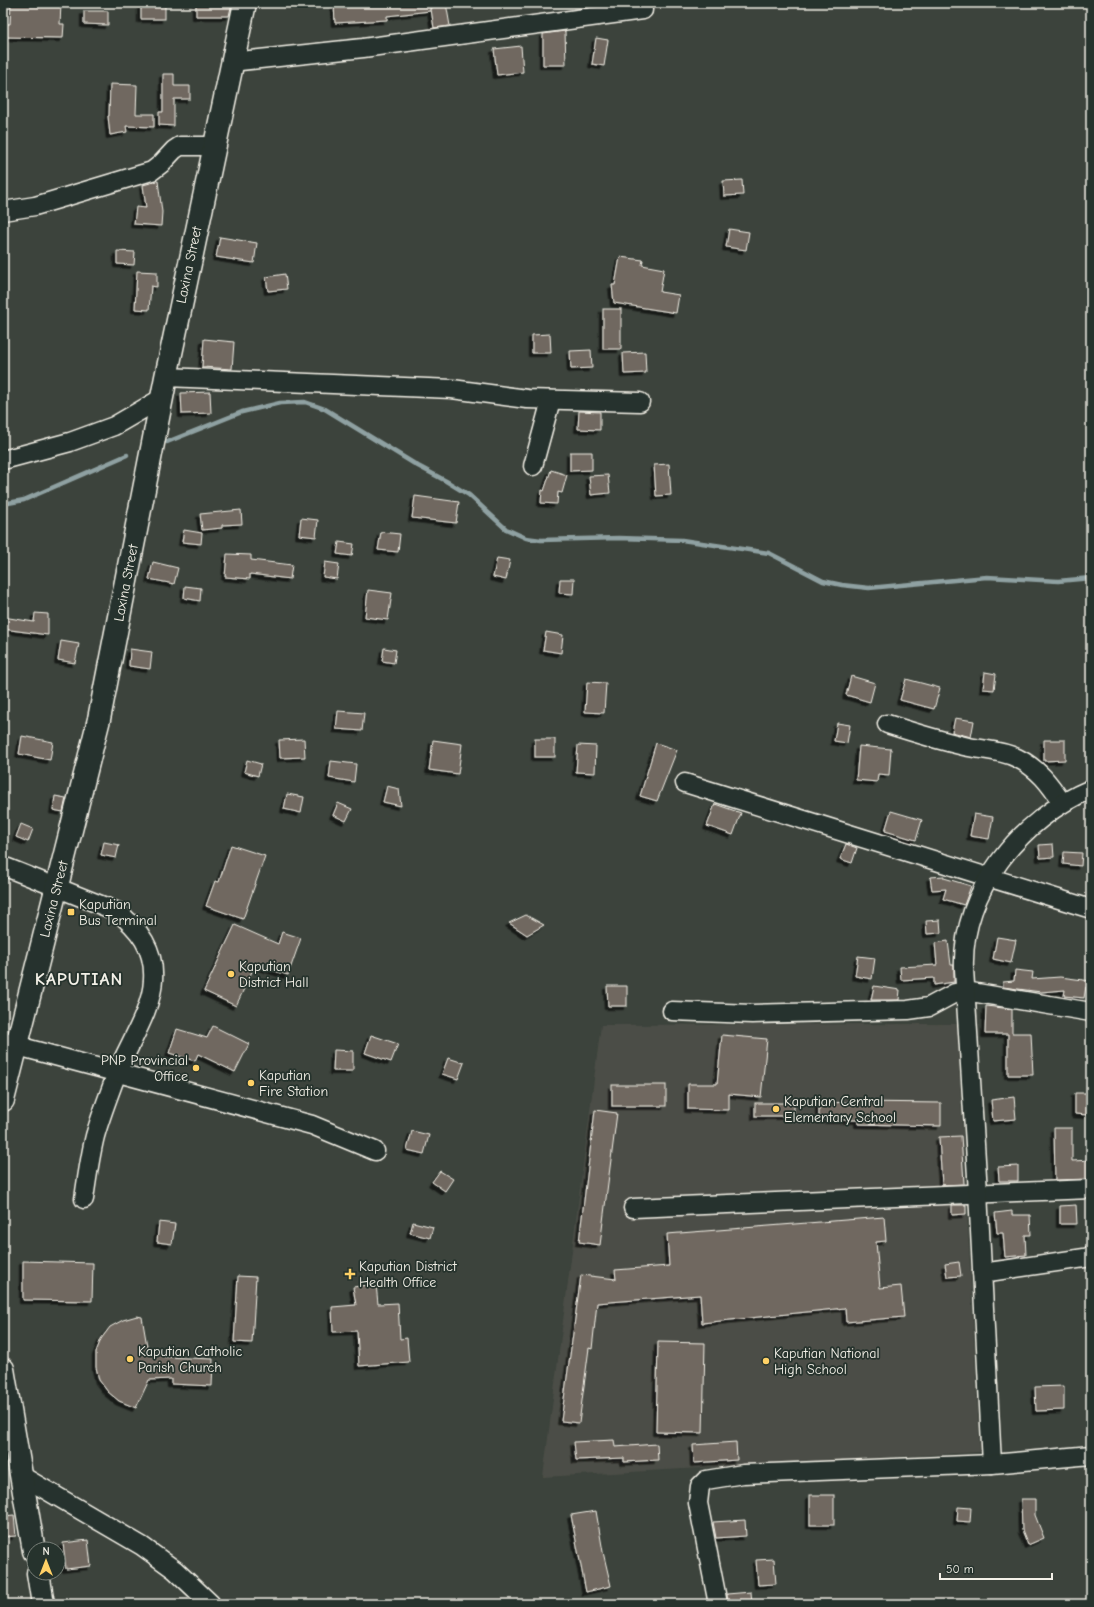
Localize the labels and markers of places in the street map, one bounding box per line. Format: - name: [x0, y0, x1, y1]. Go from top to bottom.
- place label: Kaputian Bus Terminal: [79, 896, 157, 929]
- marker: Kaputian Bus Terminal: [66, 907, 76, 917]
- place label: Kaputian District Hall: [239, 958, 308, 991]
- marker: Kaputian District Hall: [226, 969, 236, 979]
- place label: PNP Provincial Office: [101, 1052, 188, 1085]
- marker: PNP Provincial Office: [191, 1063, 201, 1073]
- place label: Kaputian Fire Station: [259, 1067, 328, 1100]
- marker: Kaputian Fire Station: [246, 1078, 256, 1088]
- place label: Kaputian Central Elementary School: [784, 1093, 896, 1126]
- marker: Kaputian Central Elementary School: [771, 1104, 781, 1114]
- place label: Kaputian District Health Office: [359, 1258, 458, 1291]
- marker: Kaputian District Health Office: [344, 1268, 356, 1280]
- place label: Kaputian Catholic Parish Church: [138, 1343, 242, 1376]
- place label: Kaputian National High School: [774, 1345, 880, 1378]
- marker: Kaputian Catholic Parish Church: [125, 1354, 135, 1364]
- marker: Kaputian National High School: [761, 1356, 771, 1366]

